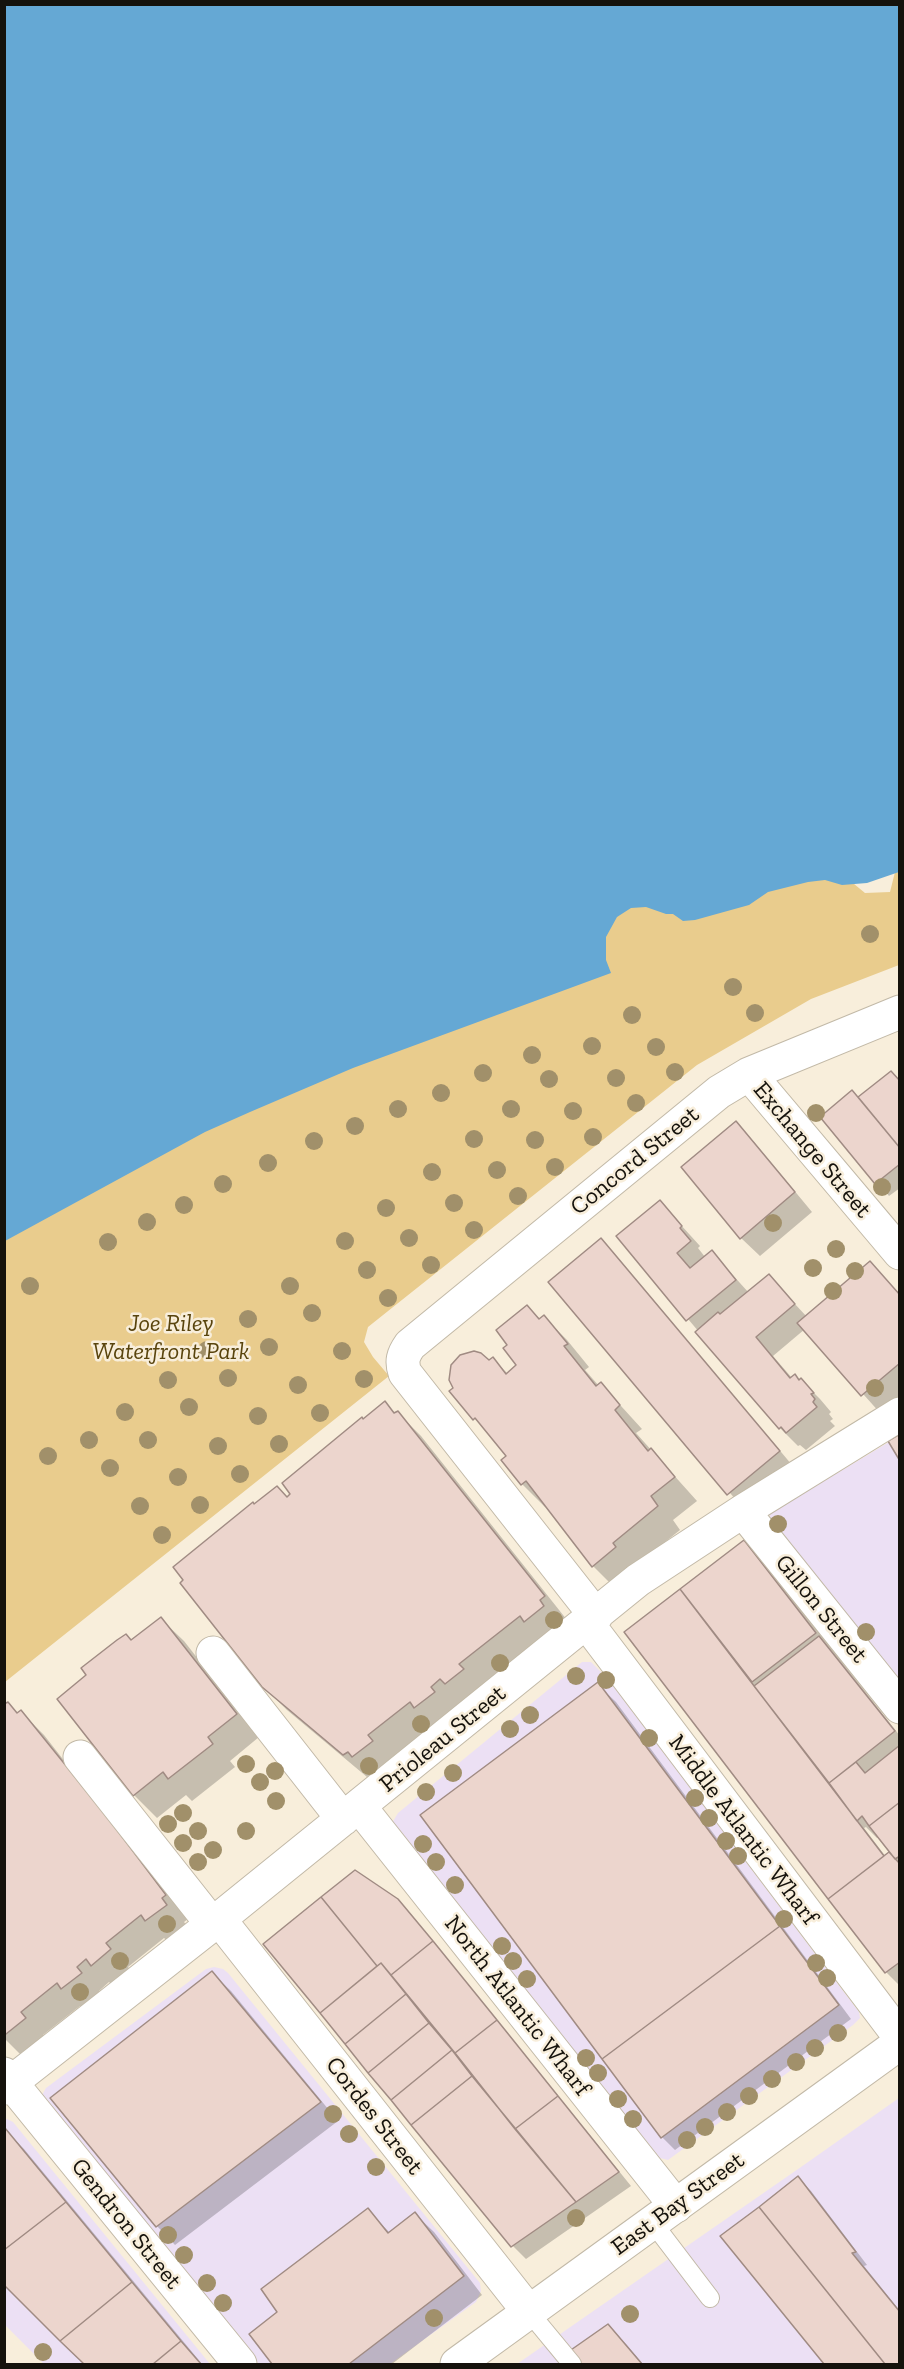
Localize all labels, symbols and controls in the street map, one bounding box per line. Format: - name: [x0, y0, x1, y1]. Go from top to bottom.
- street label: Exchange Street: [747, 1076, 877, 1224]
- street label: Concord Street: [565, 1100, 705, 1222]
- park label: Joe Riley Waterfront Park: [92, 1310, 250, 1366]
- street label: Gillon Street: [769, 1549, 873, 1669]
- street label: Prioleau Street: [374, 1679, 512, 1799]
- street label: Middle Atlantic Wharf: [662, 1729, 824, 1931]
- street label: North Atlantic Wharf: [438, 1910, 596, 2102]
- street label: Cordes Street: [319, 2051, 429, 2181]
- street label: East Bay Street: [606, 2146, 750, 2262]
- street label: Gendron Street: [65, 2153, 187, 2295]

